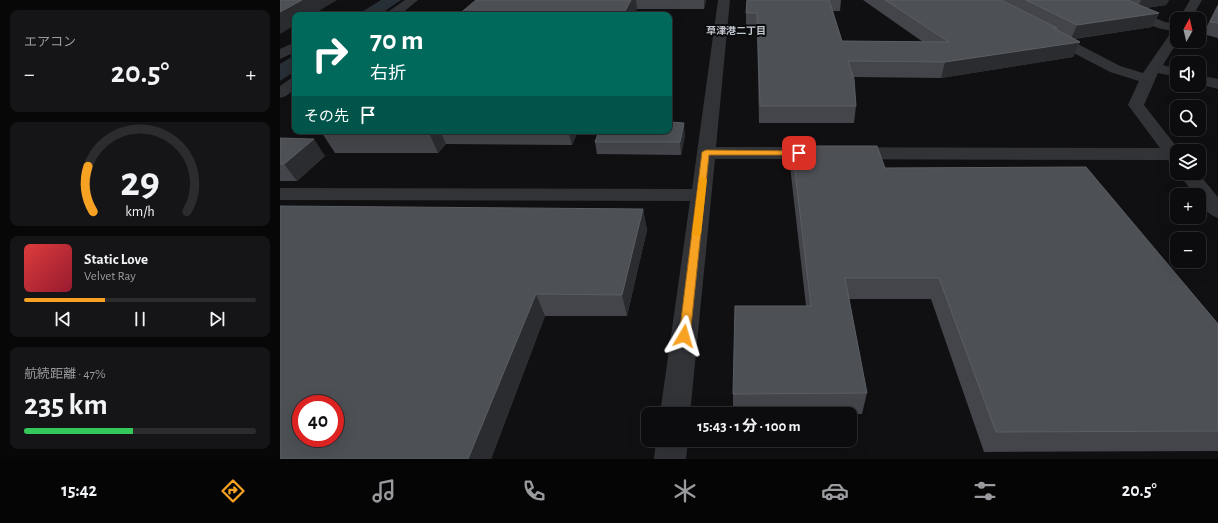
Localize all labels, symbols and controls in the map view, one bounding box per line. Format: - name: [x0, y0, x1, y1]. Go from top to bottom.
- north arrow: [1170, 12, 1206, 48]
- map controls: [1170, 12, 1206, 268]
- district label: 草津港二丁目: [706, 26, 766, 36]
- text: 70 m: [370, 27, 424, 55]
- icon: right: [304, 28, 356, 80]
- text: エアコン: [24, 36, 76, 49]
- button: sound: [1170, 56, 1206, 92]
- text: 20.5°: [111, 58, 169, 88]
- text: −: [24, 63, 35, 85]
- text: +: [245, 63, 256, 85]
- text: 右折: [370, 65, 406, 83]
- button: search: [1170, 100, 1206, 136]
- icon: arrive: [357, 104, 379, 126]
- text: その先: [304, 109, 349, 124]
- pin: [782, 136, 816, 170]
- icon: arrive: [788, 142, 810, 164]
- button: layers: [1170, 144, 1206, 180]
- text: 29: [120, 161, 160, 202]
- button: +: [1170, 188, 1206, 224]
- text: km/h: [125, 204, 155, 218]
- button: −: [1170, 232, 1206, 268]
- text: Static Love: [84, 252, 148, 267]
- text: Velvet Ray: [84, 270, 136, 283]
- icon: previous: [52, 308, 74, 330]
- icon: pause: [129, 308, 151, 330]
- icon: next: [206, 308, 228, 330]
- position arrow: [663, 315, 705, 357]
- text: 航続距離 · 47%: [24, 368, 106, 381]
- text: 235 km: [24, 390, 108, 420]
- speed limit sign: 40: [292, 395, 344, 447]
- text: 15:43 · 1 分 · 100 m: [697, 419, 801, 434]
- icon: directions: [219, 477, 247, 505]
- icon: music: [370, 477, 398, 505]
- icon: phone: [520, 477, 548, 505]
- icon: climate: [671, 477, 699, 505]
- icon: car: [821, 477, 849, 505]
- icon: filters: [971, 477, 999, 505]
- text: 15:42: [61, 482, 97, 500]
- text: 20.5°: [1122, 482, 1157, 500]

